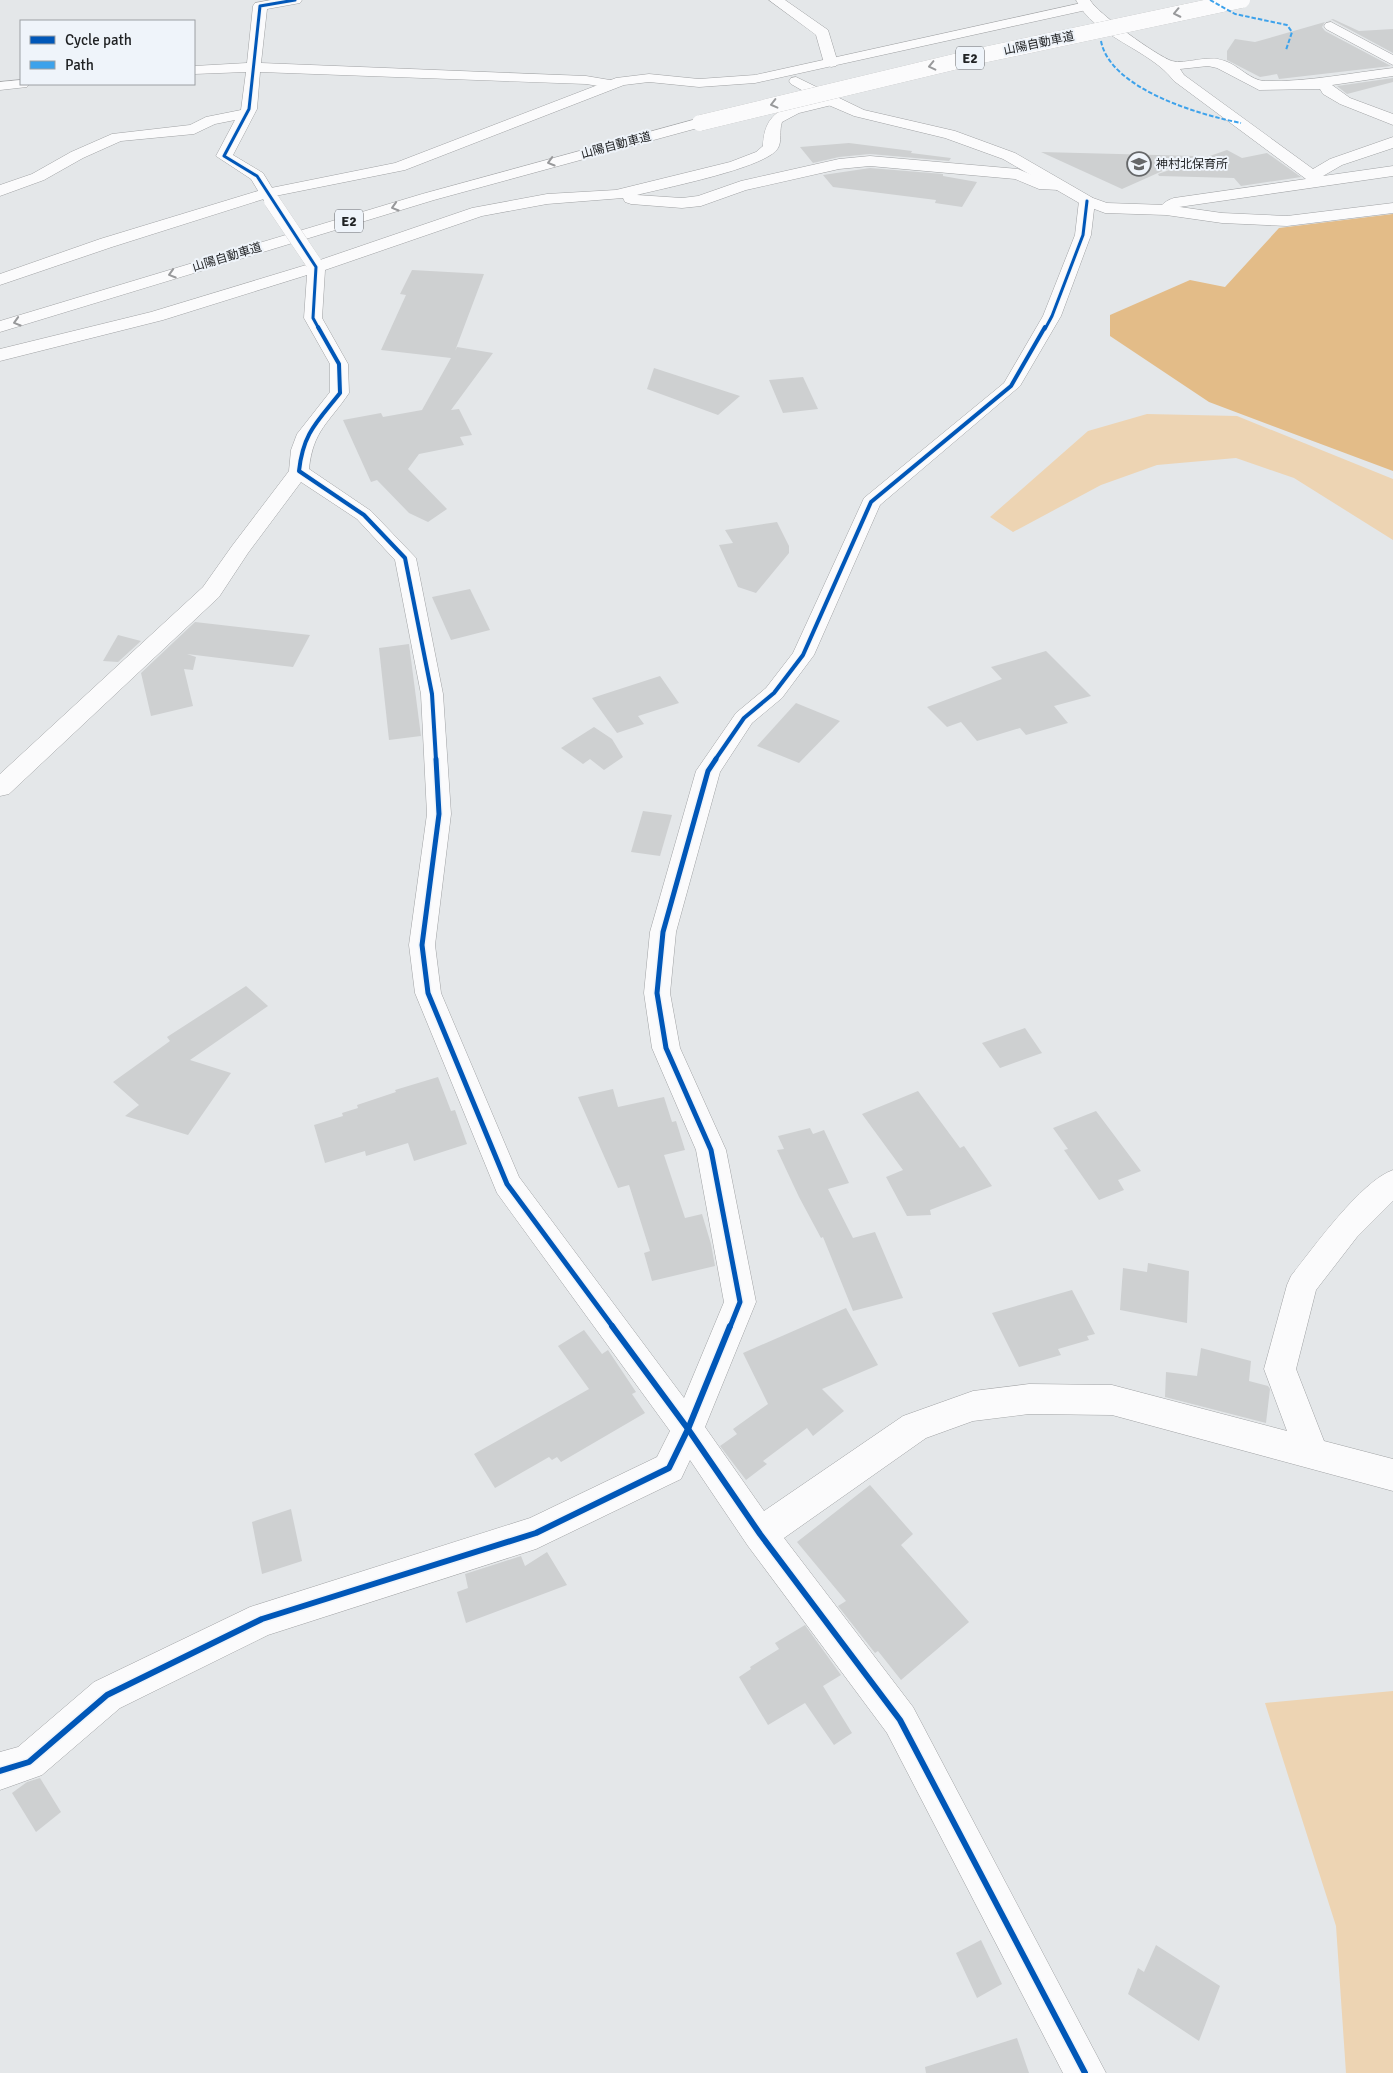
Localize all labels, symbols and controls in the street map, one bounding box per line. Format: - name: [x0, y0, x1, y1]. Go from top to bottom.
- one-way arrow: [1172, 8, 1181, 18]
- legend: [20, 20, 195, 85]
- street label: 山陽自動車道: [1002, 29, 1076, 58]
- text: Cycle path: [65, 31, 132, 49]
- road number: E2: [956, 46, 984, 70]
- text: Path: [65, 56, 94, 74]
- one-way arrow: [928, 60, 937, 71]
- one-way arrow: [771, 99, 779, 109]
- street label: 山陽自動車道: [579, 129, 653, 162]
- school or university icon: 神村北保育所: [1126, 151, 1152, 177]
- one-way arrow: [548, 157, 556, 167]
- place label: 神村北保育所: [1156, 157, 1228, 172]
- one-way arrow: [391, 201, 400, 211]
- road number: E2: [335, 210, 363, 232]
- street label: 山陽自動車道: [191, 240, 264, 275]
- one-way arrow: [169, 268, 177, 278]
- one-way arrow: [13, 316, 22, 326]

